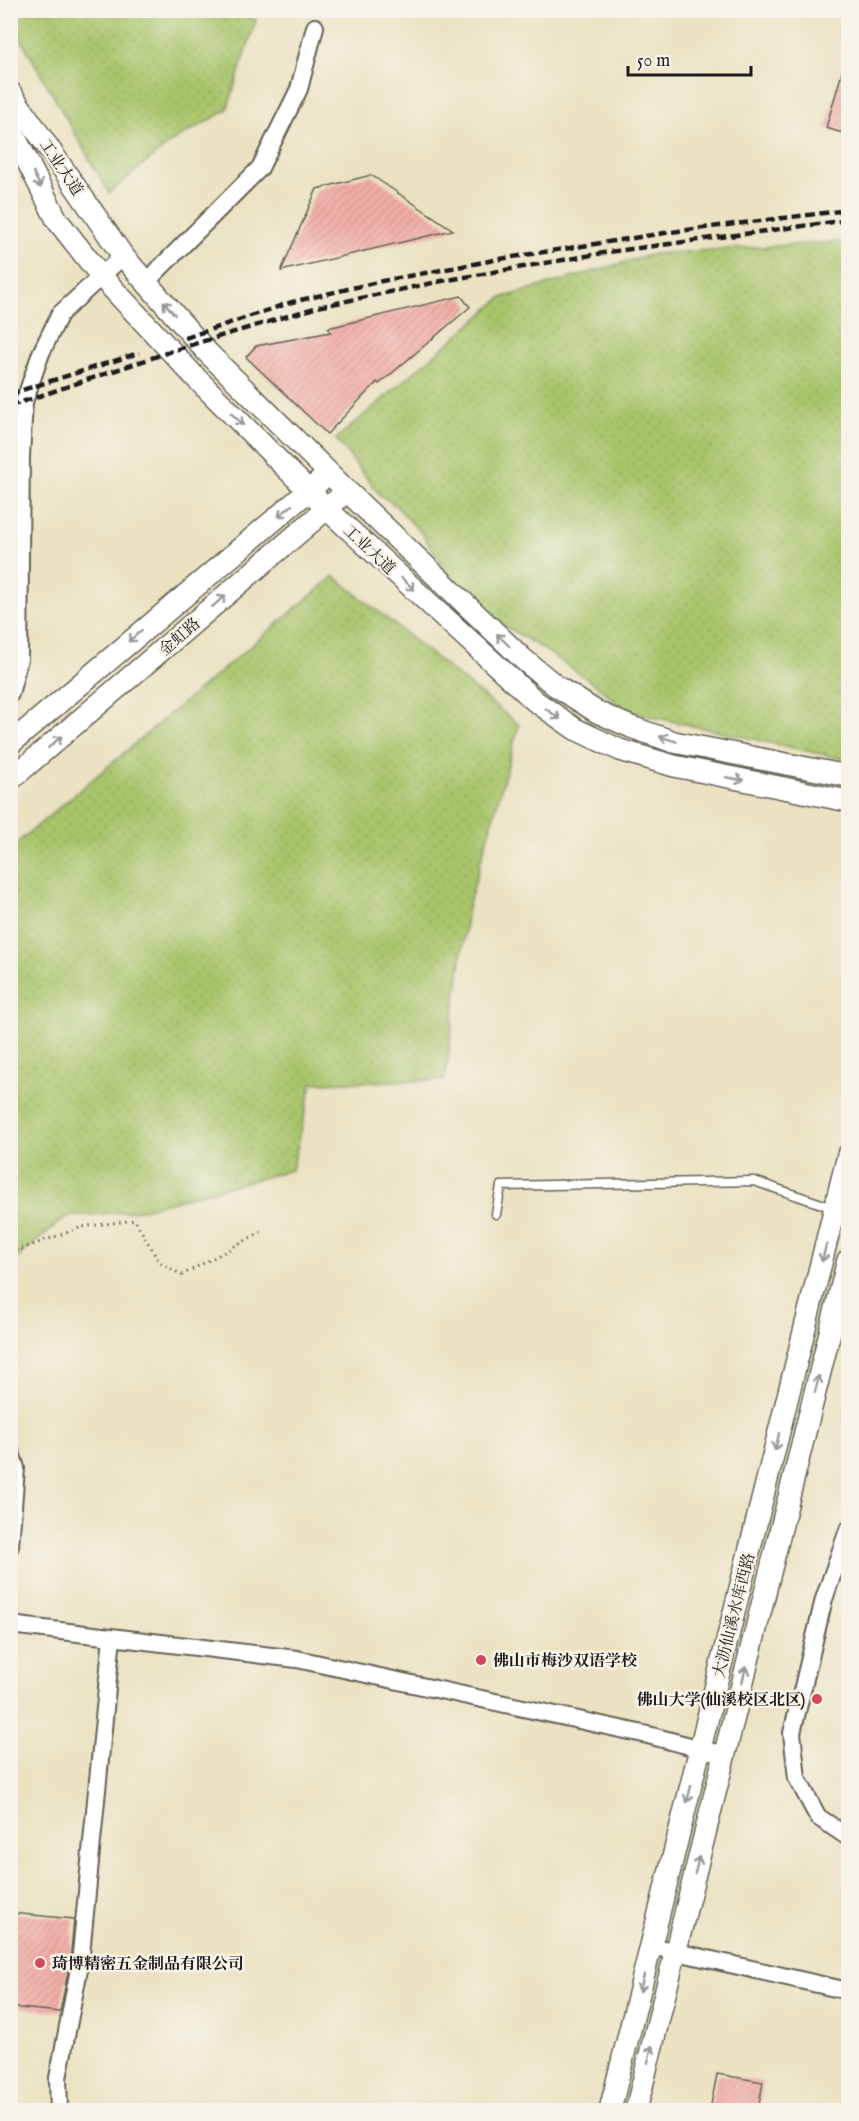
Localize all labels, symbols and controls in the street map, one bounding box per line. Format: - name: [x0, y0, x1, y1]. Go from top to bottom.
- scale bar: [628, 39, 751, 77]
- text: 50 m: [637, 50, 670, 73]
- street label: 工业大道: [34, 136, 87, 200]
- one-way arrow: [31, 170, 43, 188]
- one-way arrow: [162, 301, 176, 316]
- one-way arrow: [230, 412, 245, 427]
- one-way arrow: [278, 504, 293, 518]
- street label: 工业大道: [338, 521, 399, 580]
- one-way arrow: [400, 577, 415, 591]
- one-way arrow: [211, 594, 226, 608]
- street label: 金虹路: [156, 614, 205, 661]
- one-way arrow: [127, 630, 143, 643]
- one-way arrow: [495, 633, 510, 647]
- one-way arrow: [544, 708, 561, 720]
- one-way arrow: [659, 733, 678, 744]
- one-way arrow: [47, 735, 62, 749]
- one-way arrow: [725, 774, 744, 785]
- one-way arrow: [818, 1243, 830, 1262]
- one-way arrow: [812, 1375, 824, 1394]
- one-way arrow: [770, 1432, 782, 1451]
- street label: 大沥仙溪水库西路: [710, 1551, 760, 1680]
- place label: 佛山市梅沙双语学校: [493, 1651, 637, 1672]
- marker: 佛山市梅沙双语学校: [474, 1653, 488, 1667]
- one-way arrow: [739, 1666, 751, 1685]
- place label: 佛山大学(仙溪校区北区): [637, 1691, 805, 1711]
- marker: 佛山大学(仙溪校区北区): [810, 1692, 824, 1706]
- one-way arrow: [682, 1784, 694, 1803]
- one-way arrow: [692, 1855, 704, 1874]
- place label: 琦博精密五金制品有限公司: [52, 1954, 244, 1975]
- marker: 琦博精密五金制品有限公司: [33, 1956, 47, 1970]
- one-way arrow: [635, 1974, 647, 1993]
- one-way arrow: [644, 2045, 656, 2064]

